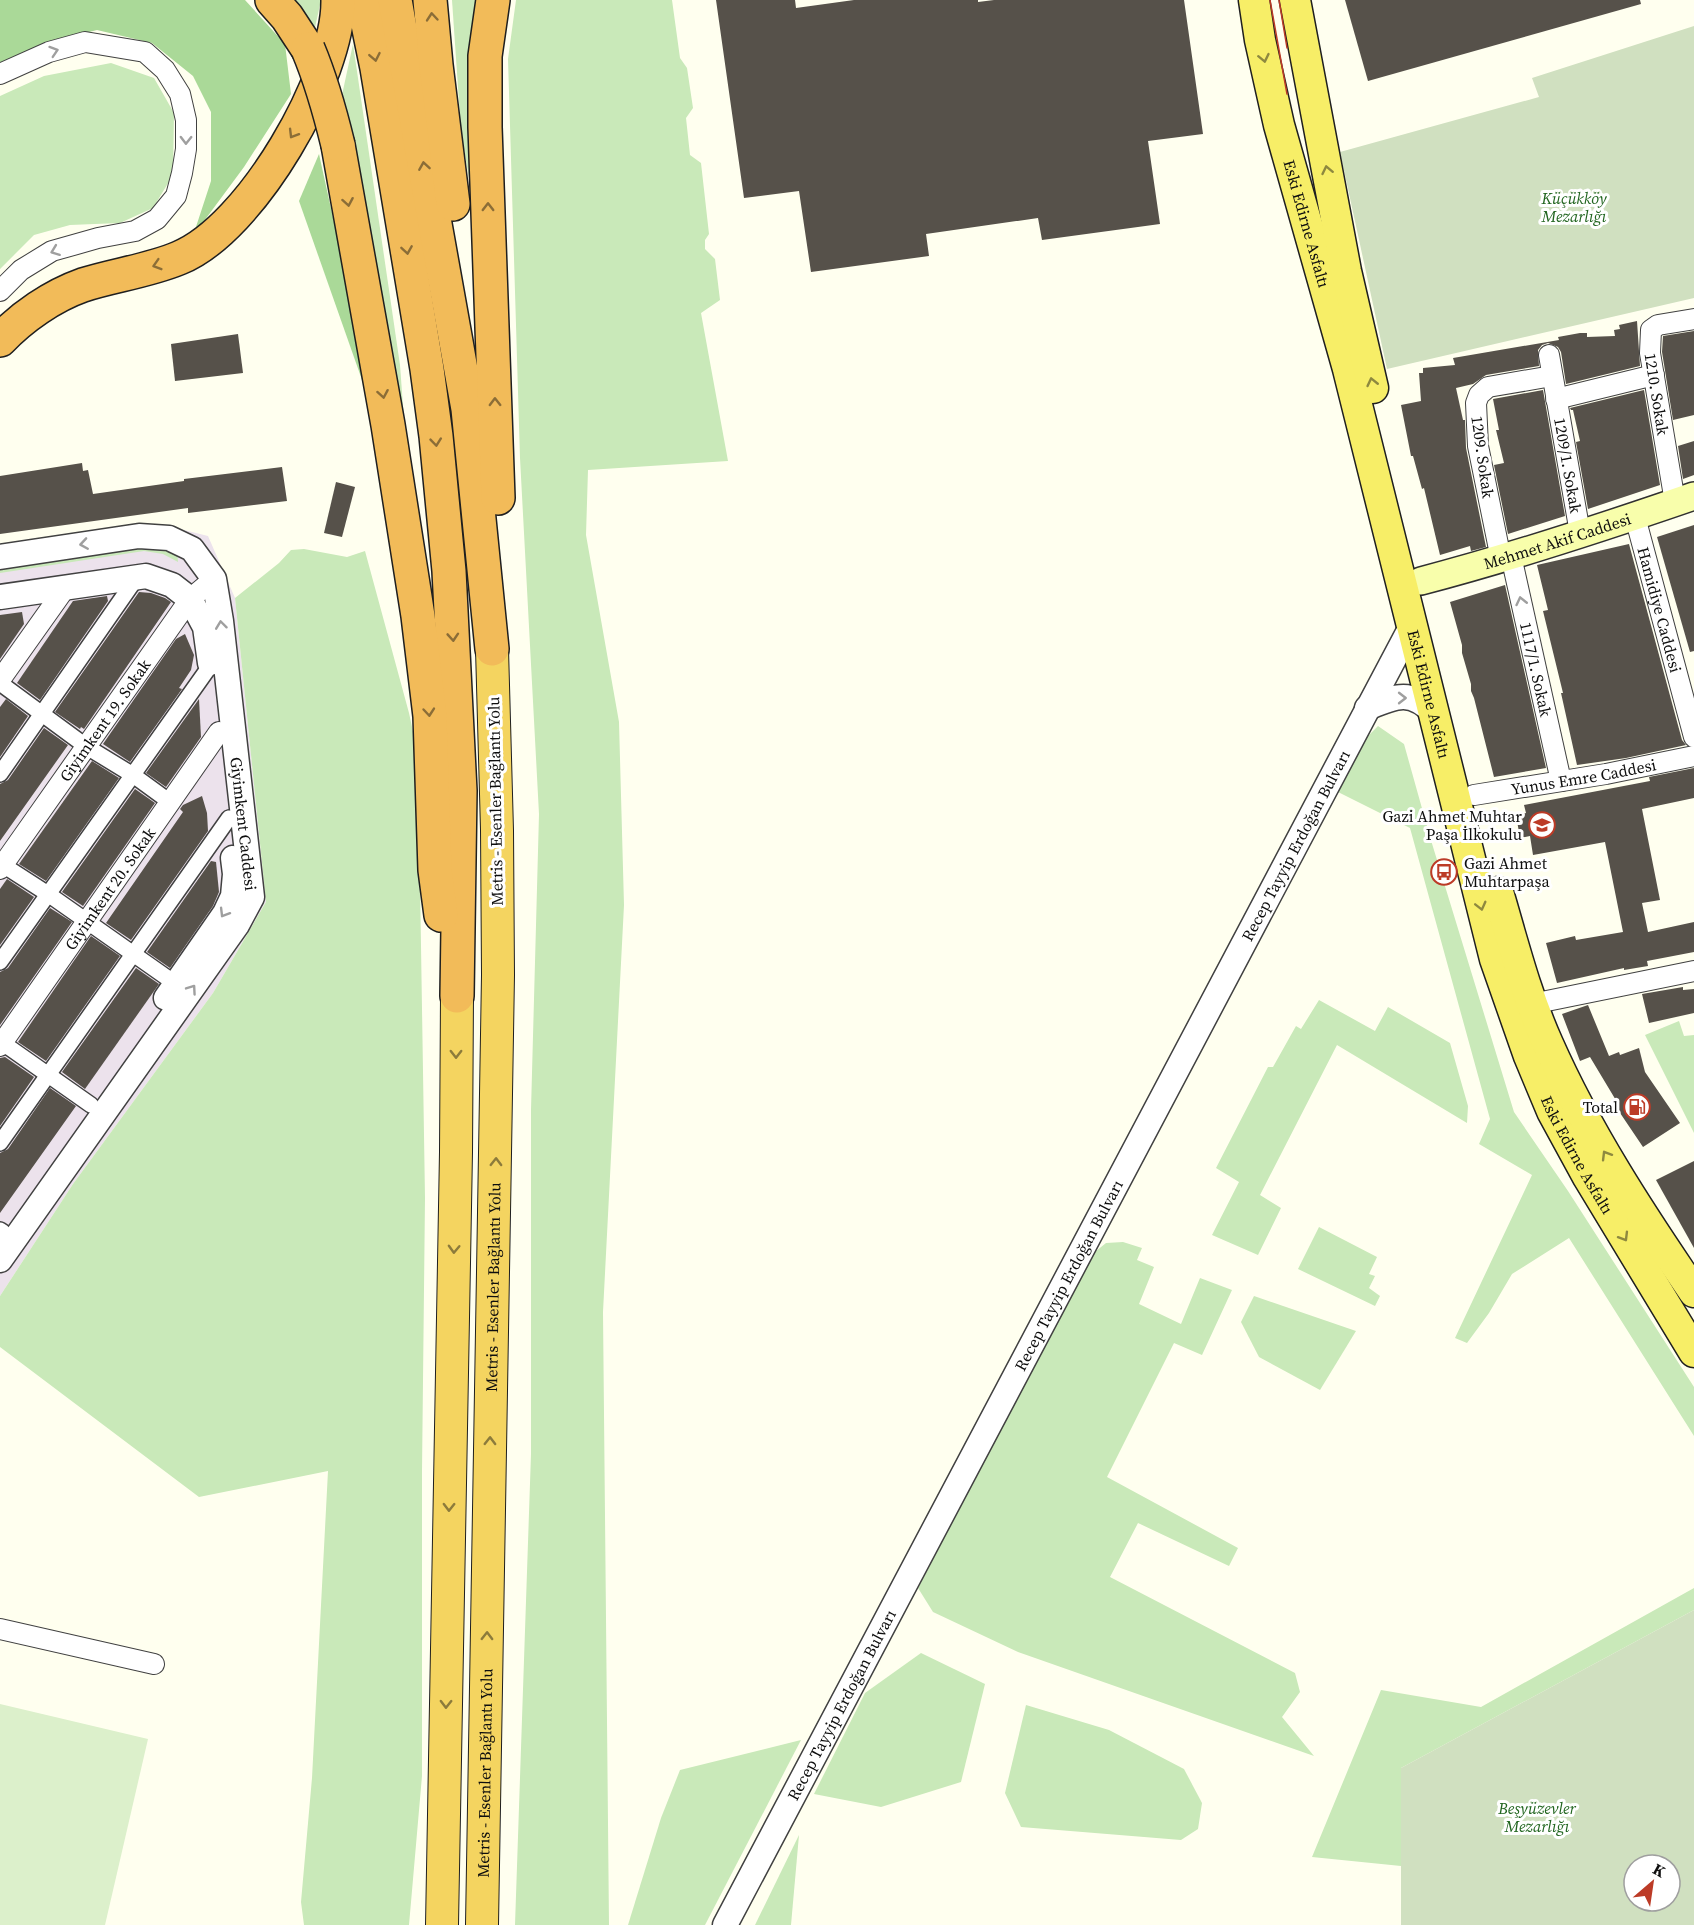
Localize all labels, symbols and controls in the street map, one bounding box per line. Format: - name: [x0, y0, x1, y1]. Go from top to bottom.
- one-way arrow: [426, 12, 439, 22]
- one-way arrow: [48, 46, 59, 58]
- one-way arrow: [368, 52, 381, 62]
- one-way arrow: [1257, 52, 1270, 62]
- one-way arrow: [289, 128, 300, 138]
- one-way arrow: [180, 135, 192, 144]
- street label: Eski Edirne Asfaltı: [1278, 157, 1335, 290]
- one-way arrow: [419, 161, 431, 170]
- one-way arrow: [1322, 166, 1335, 176]
- park label: Küçükköy Mezarlığı: [1541, 187, 1607, 227]
- one-way arrow: [341, 197, 354, 207]
- one-way arrow: [482, 203, 494, 212]
- one-way arrow: [50, 244, 61, 257]
- one-way arrow: [400, 244, 413, 254]
- one-way arrow: [152, 258, 163, 271]
- street label: 1210. Sokak: [1640, 351, 1674, 437]
- one-way arrow: [1366, 377, 1379, 387]
- one-way arrow: [376, 389, 389, 399]
- one-way arrow: [489, 397, 501, 406]
- street label: 1209. Sokak: [1466, 414, 1500, 500]
- street label: 1209/1. Sokak: [1549, 416, 1587, 515]
- one-way arrow: [429, 438, 442, 447]
- street label: Mehmet Akif Caddesi: [1481, 507, 1634, 574]
- one-way arrow: [79, 538, 89, 550]
- street label: Hamidiye Caddesi: [1632, 544, 1687, 675]
- one-way arrow: [1515, 596, 1528, 606]
- one-way arrow: [216, 620, 228, 629]
- street label: 1117/1. Sokak: [1515, 620, 1557, 719]
- street label: Eski Edirne Asfaltı: [1402, 627, 1456, 761]
- one-way arrow: [446, 632, 459, 641]
- street label: Giyimkent 19. Sokak: [54, 654, 156, 786]
- one-way arrow: [1398, 692, 1407, 704]
- street label: Metris - Esenler Bağlantı Yolu: [482, 696, 508, 906]
- one-way arrow: [422, 707, 435, 716]
- street label: Recep Tayyip Erdoğan Bulvarı: [1236, 746, 1355, 945]
- street label: Yunus Emre Caddesi: [1509, 753, 1658, 800]
- street label: Giyimkent Caddesi: [225, 756, 262, 892]
- place label: Gazi Ahmet Muhtar Paşa İlkokulu: [1382, 805, 1522, 845]
- school or university icon: Gazi Ahmet Muhtar Paşa İlkokulu: [1527, 810, 1557, 840]
- street label: Giyimkent 20. Sokak: [59, 823, 161, 954]
- place label: Gazi Ahmet Muhtarpaşa: [1464, 852, 1550, 892]
- bus stop icon: Gazi Ahmet Muhtarpaşa: [1429, 857, 1459, 887]
- one-way arrow: [1474, 901, 1487, 911]
- one-way arrow: [220, 907, 232, 917]
- one-way arrow: [185, 985, 196, 996]
- one-way arrow: [450, 1050, 462, 1059]
- fuel station icon: Total: [1622, 1092, 1652, 1122]
- street label: Eski Edirne Asfaltı: [1536, 1093, 1619, 1218]
- place label: Total: [1583, 1096, 1618, 1118]
- one-way arrow: [1601, 1151, 1613, 1161]
- one-way arrow: [489, 1157, 502, 1166]
- street label: Recep Tayyip Erdoğan Bulvarı: [1009, 1176, 1128, 1374]
- street label: Metris - Esenler Bağlantı Yolu: [480, 1182, 506, 1392]
- one-way arrow: [1617, 1231, 1628, 1242]
- one-way arrow: [447, 1245, 460, 1254]
- one-way arrow: [484, 1436, 497, 1445]
- one-way arrow: [443, 1503, 455, 1512]
- street label: Recep Tayyip Erdoğan Bulvarı: [782, 1605, 901, 1804]
- one-way arrow: [481, 1631, 493, 1640]
- street label: Metris - Esenler Bağlantı Yolu: [472, 1668, 497, 1878]
- one-way arrow: [439, 1699, 452, 1708]
- park label: Beşyüzevler Mezarlığı: [1497, 1797, 1576, 1837]
- north arrow: [1622, 1853, 1682, 1913]
- text: K: [1649, 1858, 1670, 1883]

